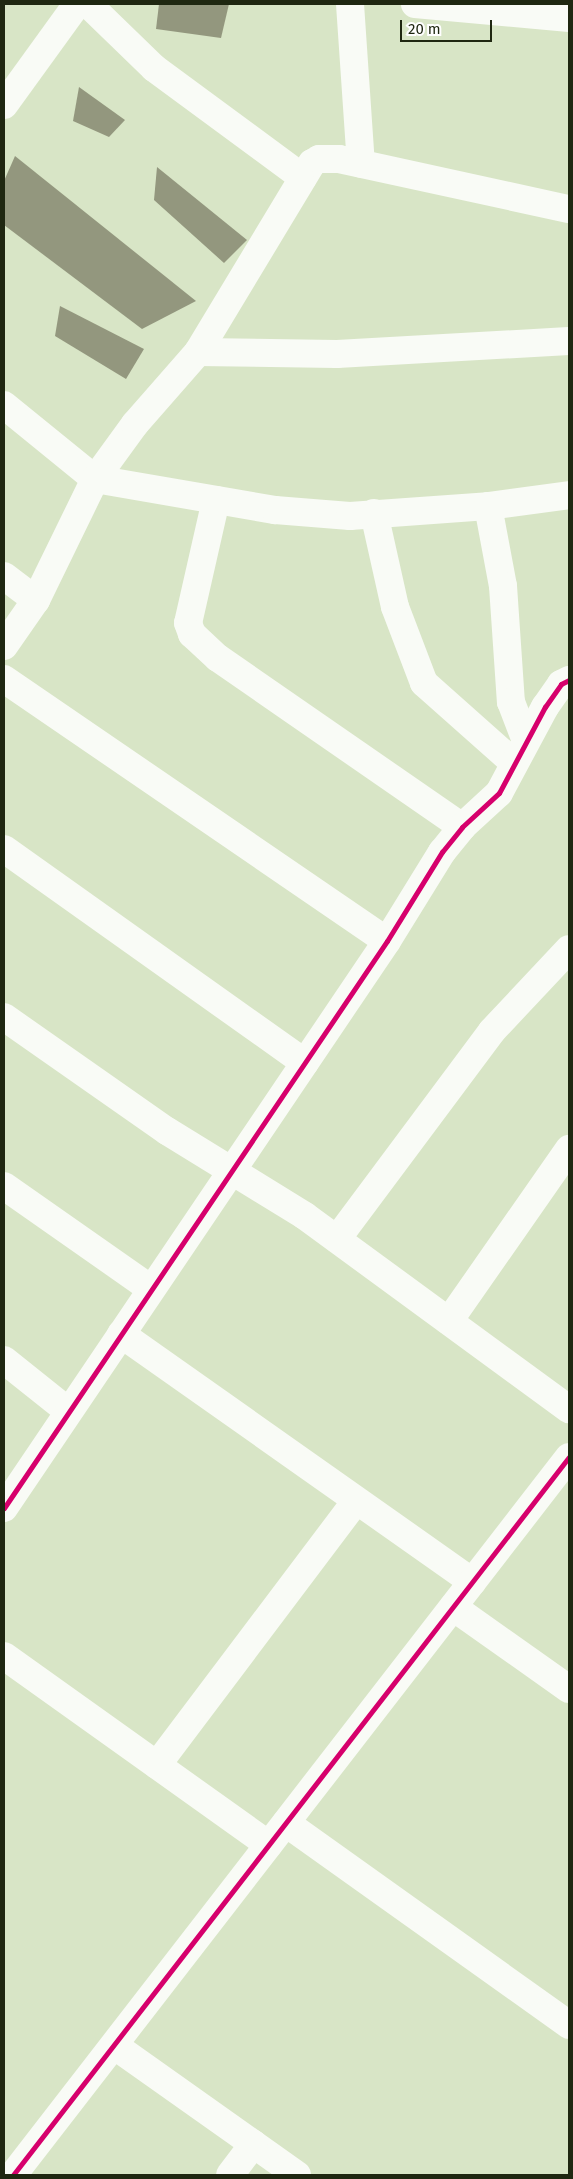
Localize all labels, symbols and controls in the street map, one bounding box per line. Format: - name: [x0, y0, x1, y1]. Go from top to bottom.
- scale bar: [403, 10, 496, 42]
- text: 20 m: [408, 20, 441, 38]

